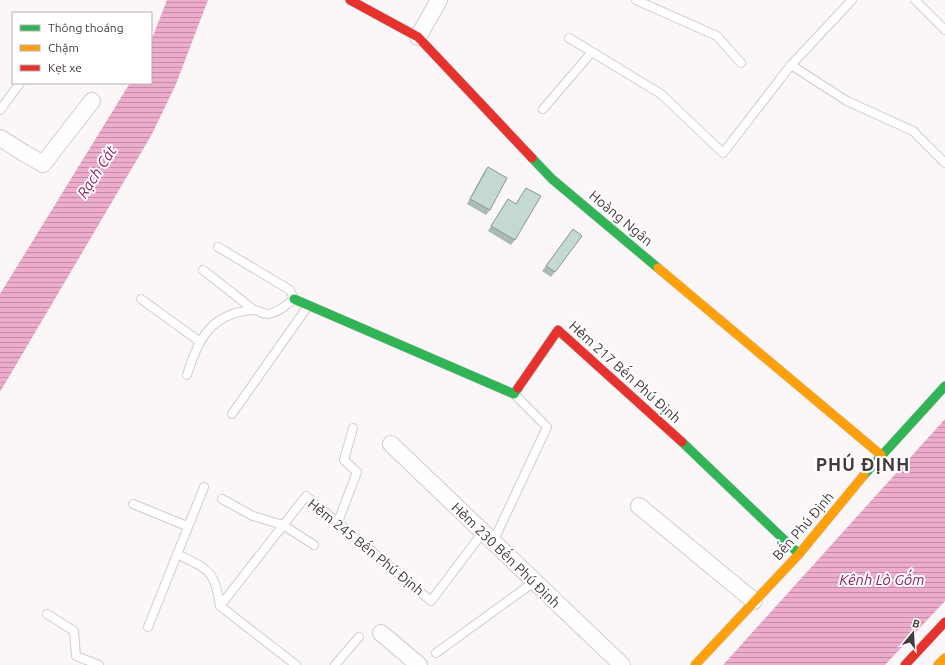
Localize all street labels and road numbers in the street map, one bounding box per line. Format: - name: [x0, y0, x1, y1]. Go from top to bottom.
- street label: Hoàng Ngân: [586, 187, 656, 249]
- street label: Hẻm 217 Bến Phú Định: [566, 316, 686, 426]
- street label: Bến Phú Định: [767, 487, 837, 563]
- street label: Hẻm 245 Bến Phú Định: [305, 493, 429, 599]
- street label: Hẻm 230 Bến Phú Định: [448, 497, 565, 611]

